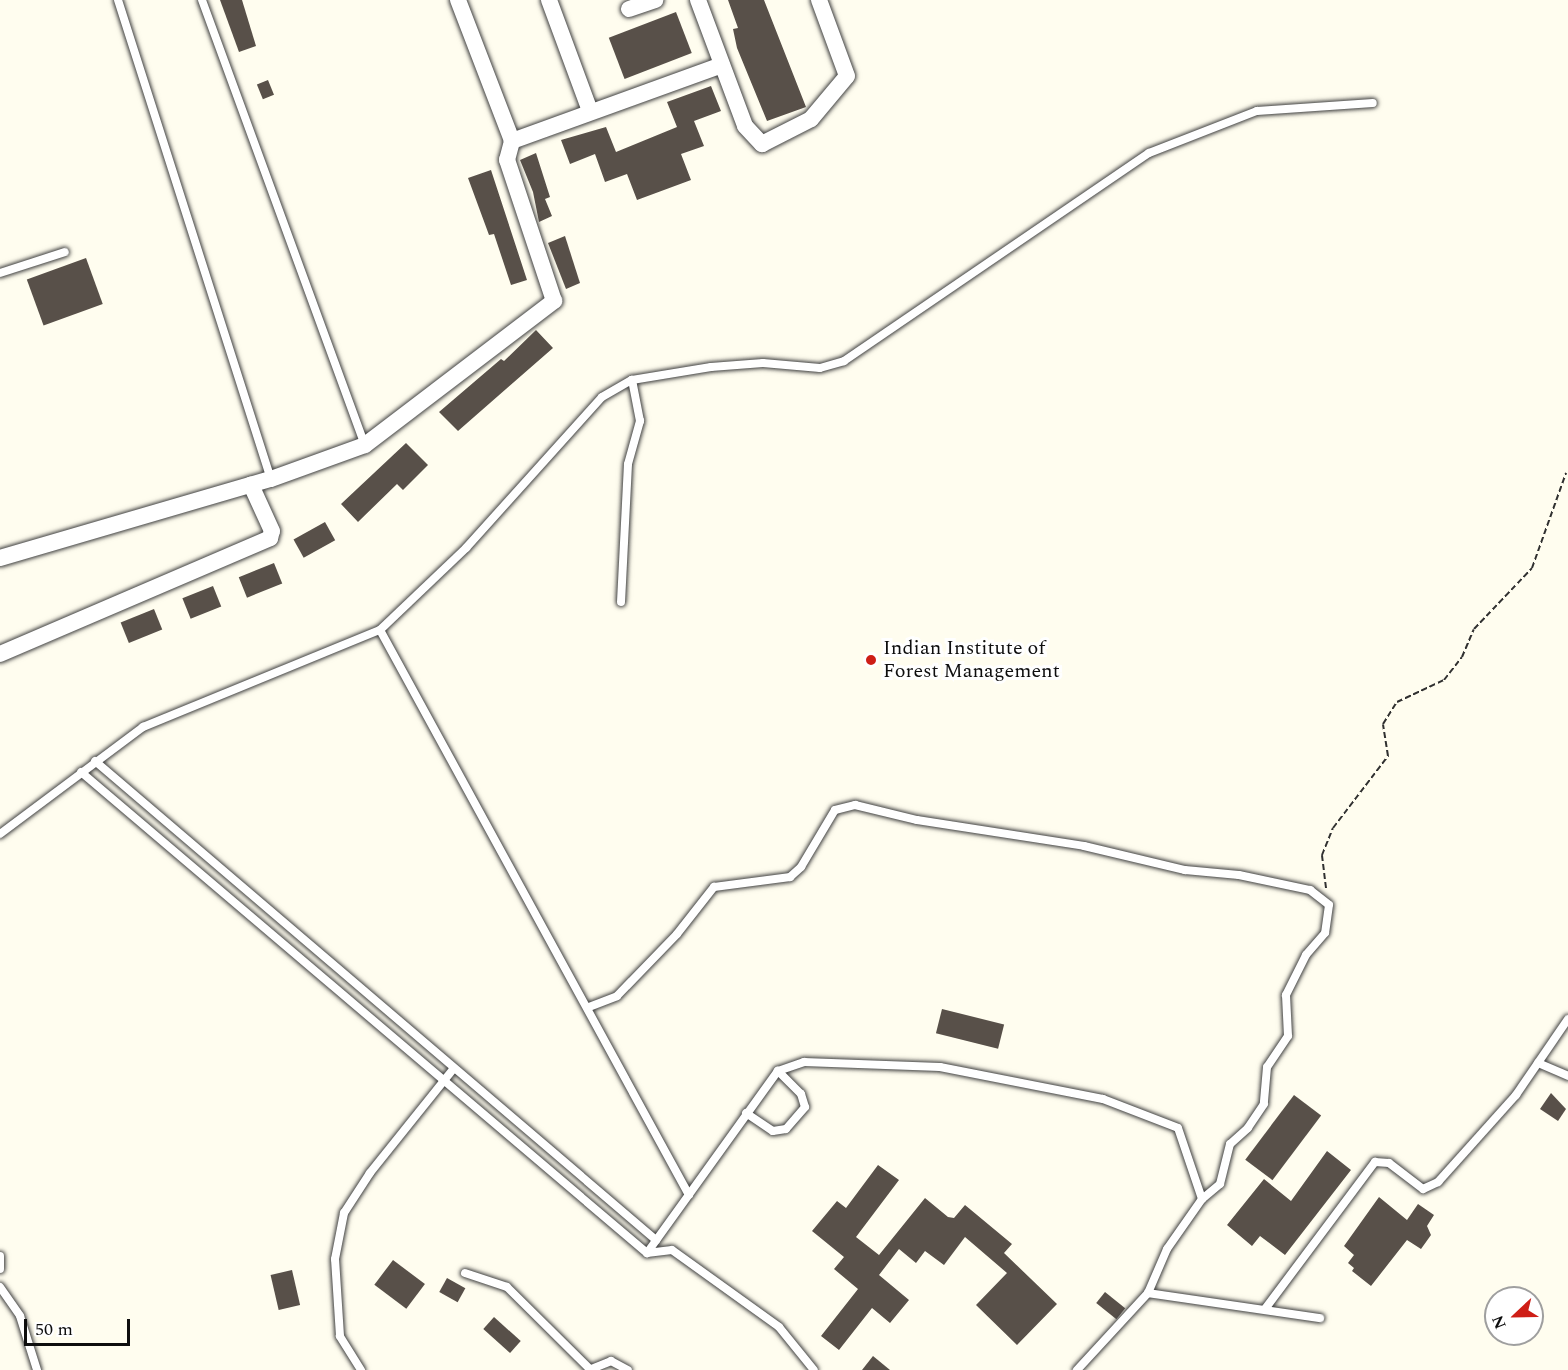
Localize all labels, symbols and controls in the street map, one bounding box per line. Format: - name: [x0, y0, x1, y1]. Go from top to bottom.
- place label: Indian Institute of Forest Management: [883, 636, 1060, 683]
- marker: Indian Institute of Forest Management: [864, 653, 878, 667]
- north arrow: [1484, 1286, 1544, 1346]
- scale bar: [27, 1307, 134, 1345]
- text: N: [1486, 1311, 1513, 1333]
- text: 50 m: [35, 1316, 73, 1343]

